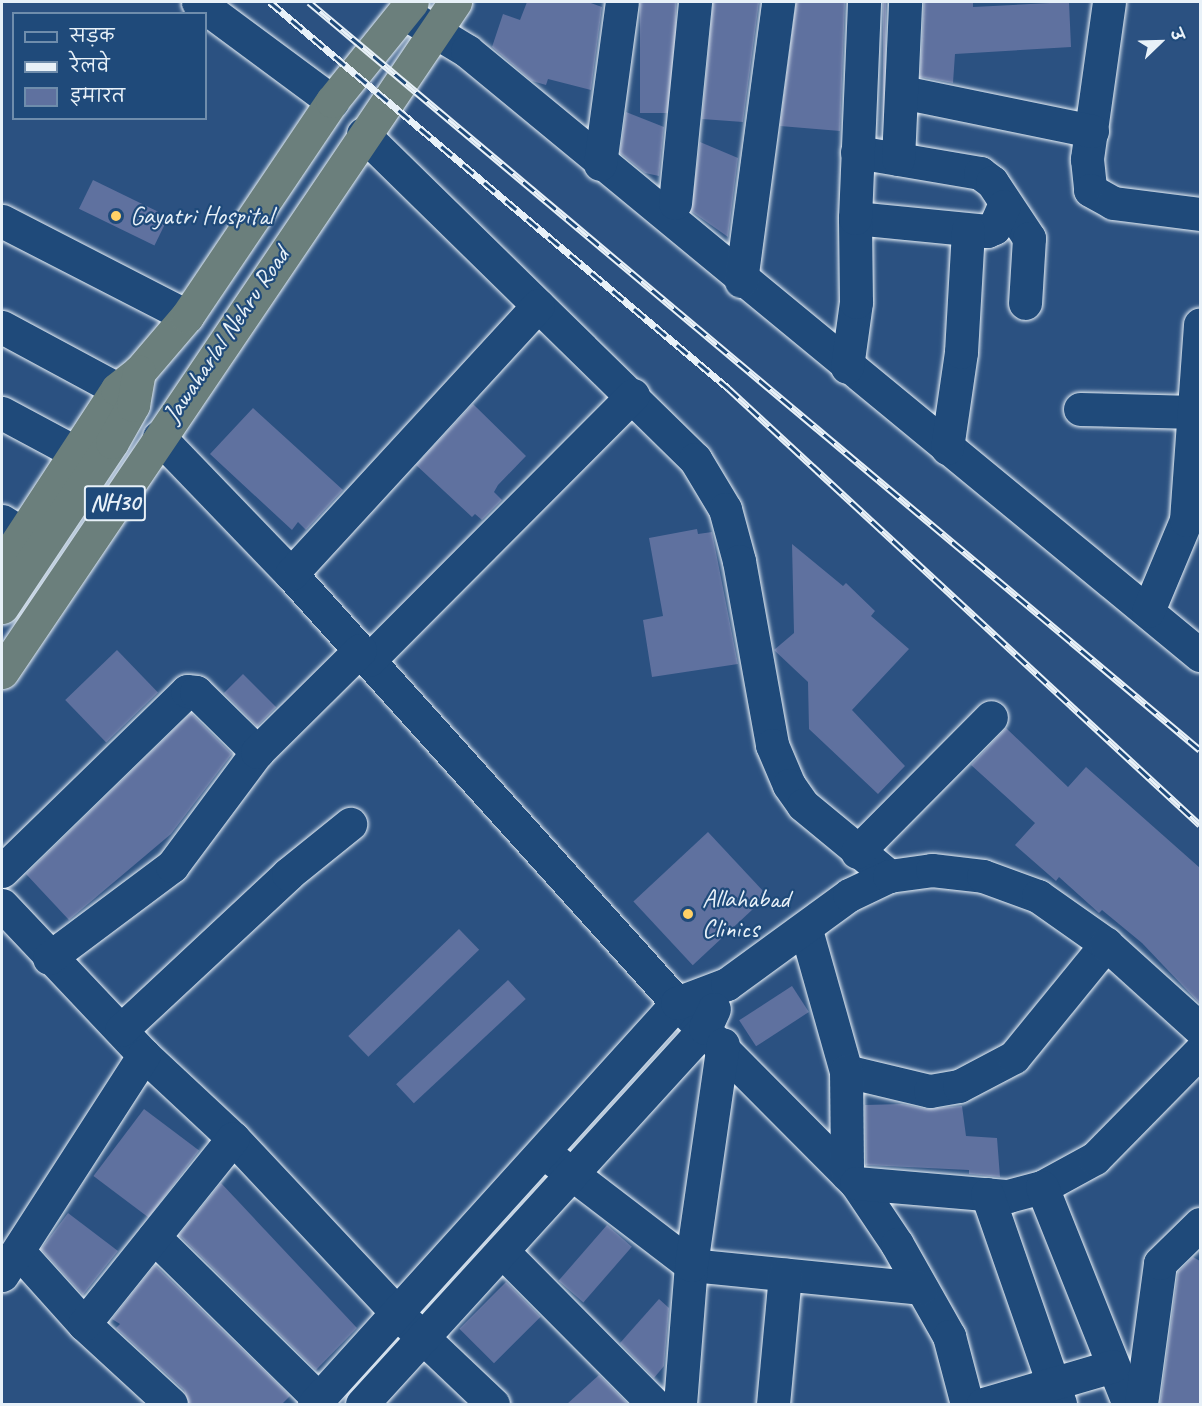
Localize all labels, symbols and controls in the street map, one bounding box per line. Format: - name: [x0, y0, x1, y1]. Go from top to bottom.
- legend: [12, 12, 207, 120]
- north arrow: [1130, 12, 1190, 72]
- text: सड़क: [70, 25, 114, 47]
- text: उ: [1165, 26, 1188, 44]
- text: रेलवे: [70, 55, 110, 77]
- text: इमारत: [70, 85, 125, 107]
- place label: Gayatri Hospital: [130, 200, 273, 232]
- marker: Gayatri Hospital: [107, 207, 125, 225]
- street label: Jawaharlal Nehru Road: [155, 241, 297, 429]
- road number: NH30: [84, 482, 146, 524]
- place label: Allahabad Clinics: [702, 883, 790, 945]
- marker: Allahabad Clinics: [679, 905, 697, 923]

